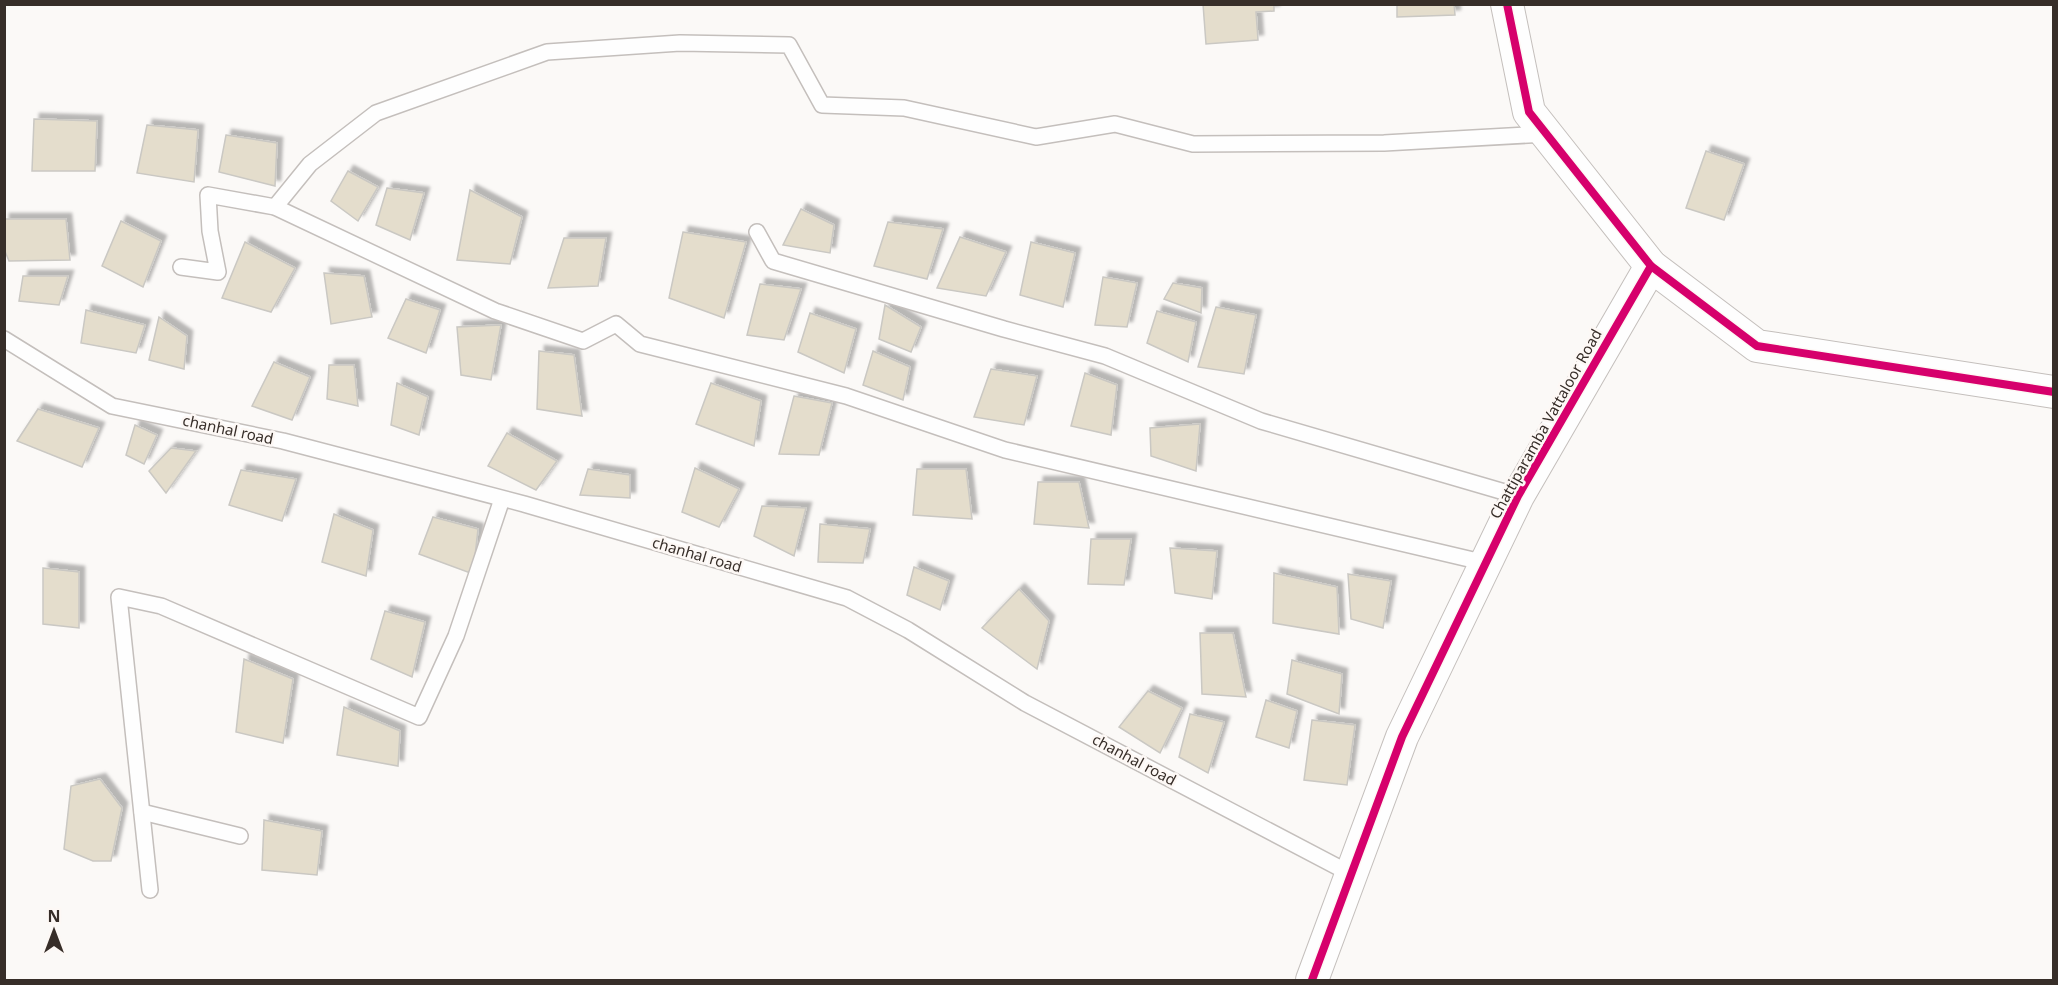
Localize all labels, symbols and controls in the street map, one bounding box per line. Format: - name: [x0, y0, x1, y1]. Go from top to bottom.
- street label: Chattiparamba Vattaloor Road: [1485, 325, 1606, 522]
- street label: chanhal road: [181, 410, 275, 448]
- street label: chanhal road: [650, 532, 744, 576]
- street label: chanhal road: [1089, 729, 1180, 790]
- north arrow: [24, 901, 84, 961]
- text: N: [47, 905, 61, 927]

